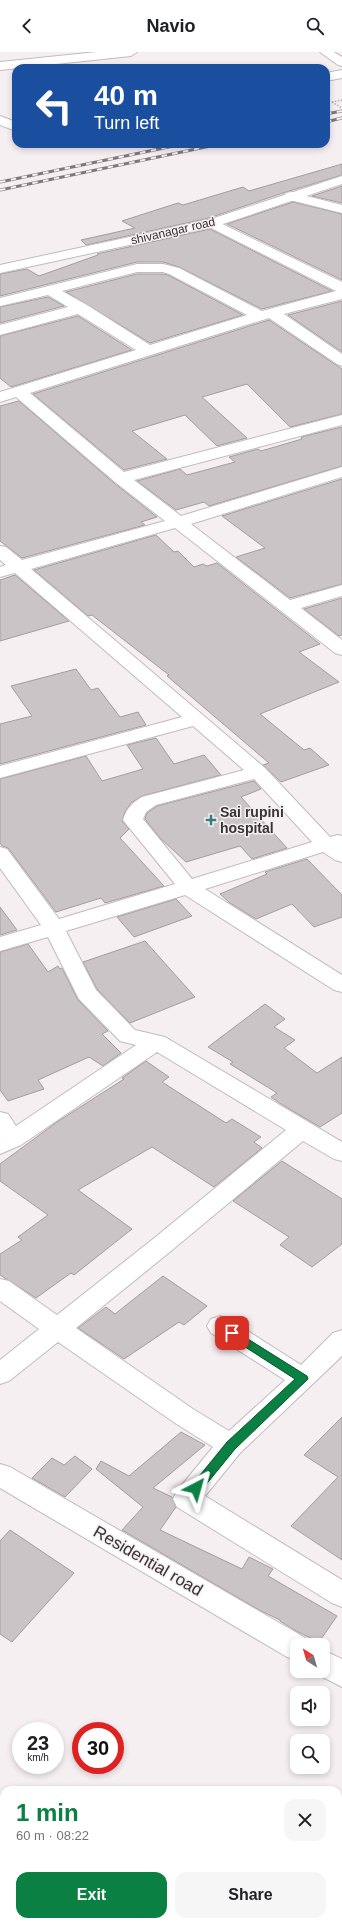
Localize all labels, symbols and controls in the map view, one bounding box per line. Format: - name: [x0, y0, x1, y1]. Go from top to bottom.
- icon: back: [16, 15, 38, 37]
- icon: search: [304, 15, 326, 37]
- text: Navio: [146, 16, 196, 36]
- icon: left: [28, 80, 80, 132]
- text: 40 m: [94, 80, 158, 111]
- text: Turn left: [94, 113, 159, 133]
- street label: shivanagar road: [129, 214, 217, 248]
- place label: Sai rupini hospital: [220, 804, 284, 836]
- marker: Sai rupini hospital: [205, 814, 217, 826]
- pin: [215, 1316, 249, 1350]
- icon: arrive: [221, 1322, 243, 1344]
- position arrow: [175, 1467, 217, 1509]
- street label: Residential road: [90, 1522, 206, 1600]
- north arrow: [290, 1638, 330, 1678]
- map controls: [290, 1638, 330, 1774]
- button: sound: [290, 1686, 330, 1726]
- speed limit sign: 30: [72, 1722, 124, 1774]
- text: 23: [27, 1732, 49, 1754]
- button: search: [290, 1734, 330, 1774]
- text: km/h: [27, 1752, 49, 1763]
- text: 1 min: [16, 1799, 79, 1826]
- button: close: [284, 1799, 326, 1841]
- text: 60 m · 08:22: [16, 1828, 89, 1843]
- button: Exit: [16, 1872, 167, 1918]
- button: Share: [175, 1872, 326, 1918]

